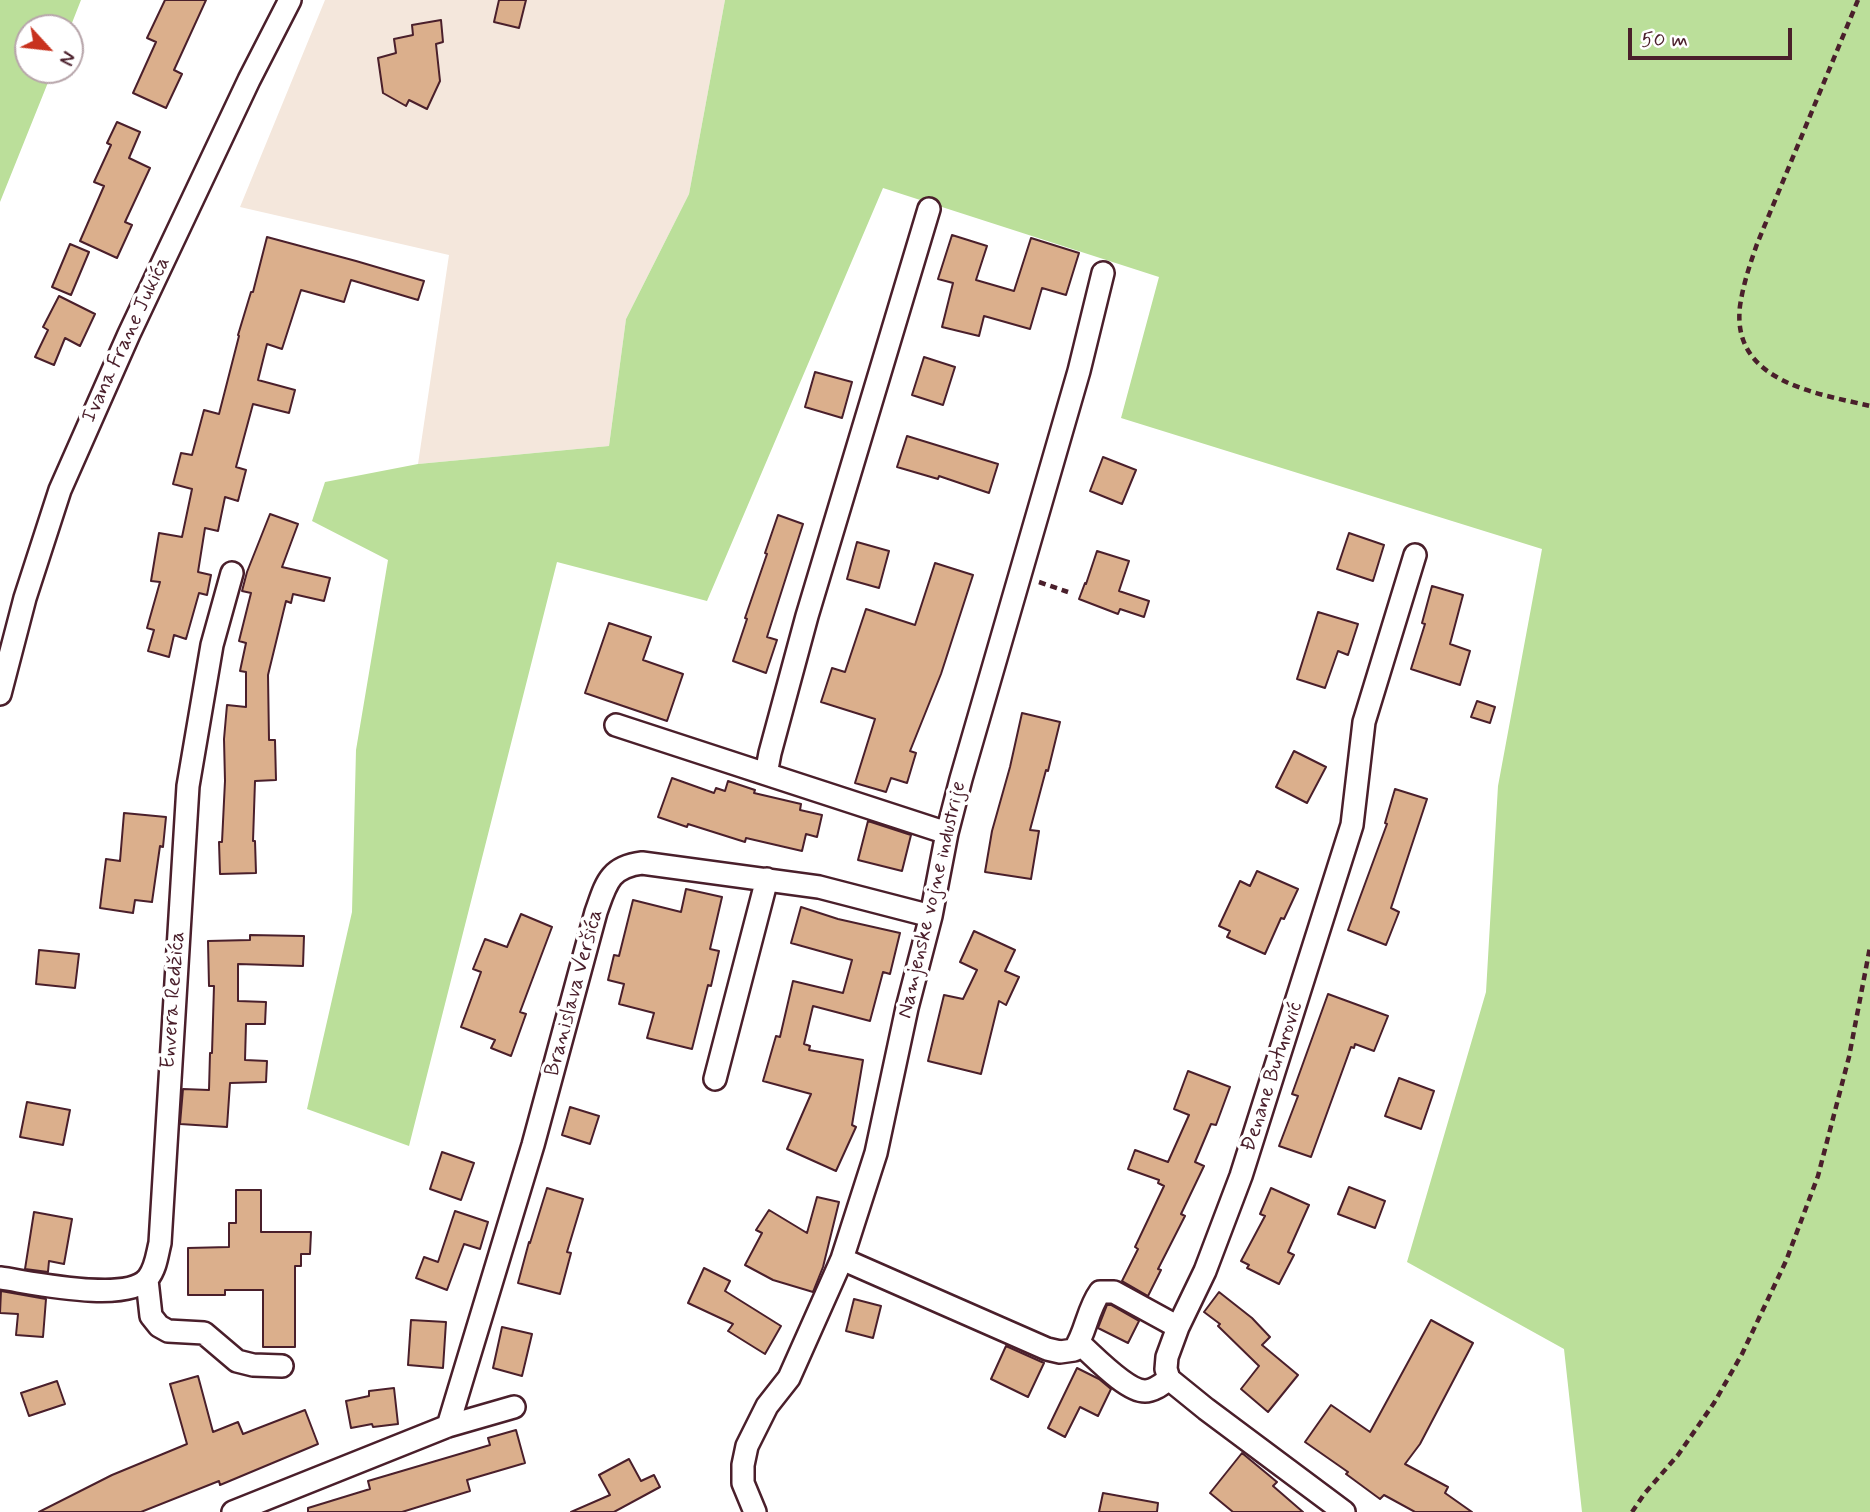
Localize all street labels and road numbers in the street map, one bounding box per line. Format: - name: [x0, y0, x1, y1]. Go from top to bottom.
- street label: Ivana Frane Jukića: [77, 253, 177, 427]
- street label: Namjenske vojne industrije: [893, 779, 973, 1021]
- street label: Branislava Veršića: [541, 907, 609, 1079]
- street label: Envera Redžića: [157, 930, 191, 1070]
- street label: Đenane Buturović: [1237, 999, 1309, 1155]

